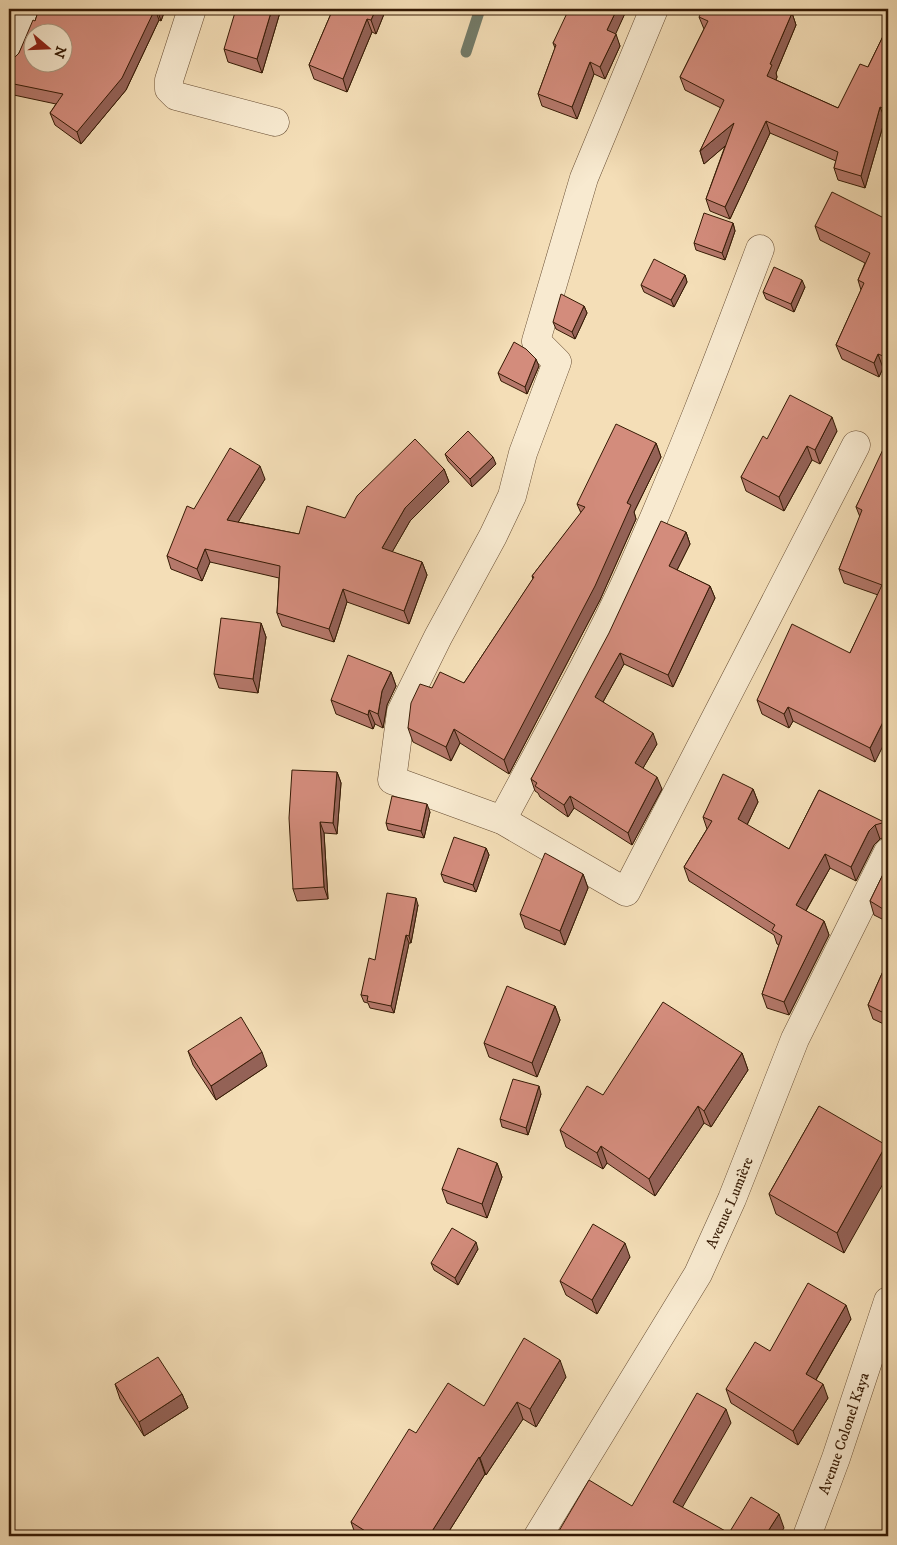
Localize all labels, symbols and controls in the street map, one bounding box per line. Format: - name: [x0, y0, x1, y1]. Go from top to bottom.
- north arrow: [22, 22, 72, 72]
- text: N: [49, 44, 70, 61]
- street label: Avenue Lumière: [702, 1154, 758, 1252]
- street label: Avenue Colonel Kaya: [814, 1370, 874, 1497]

